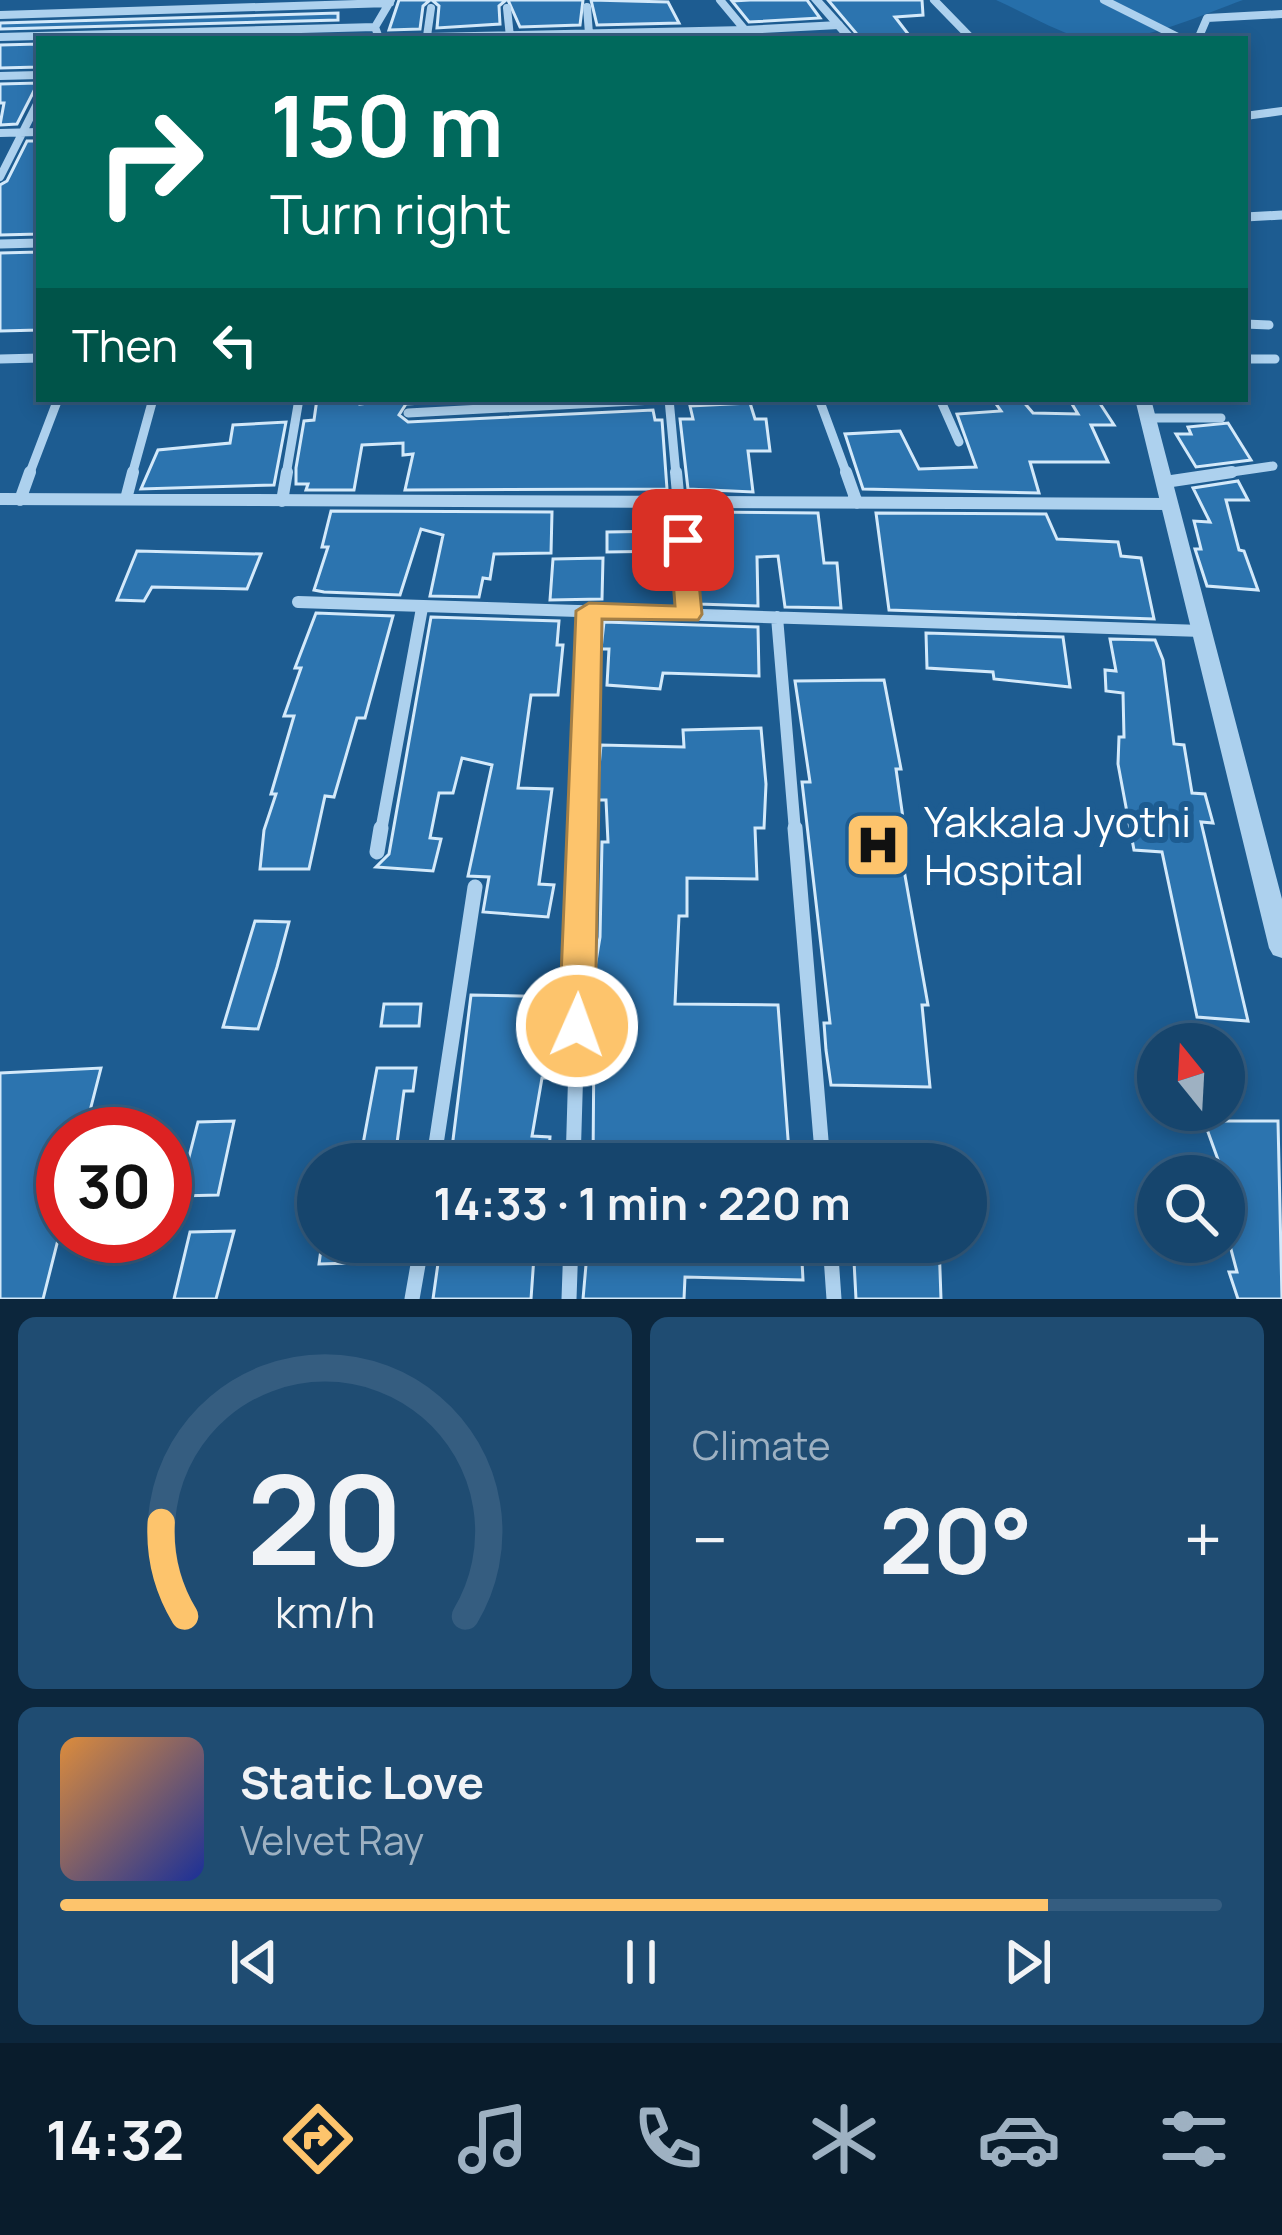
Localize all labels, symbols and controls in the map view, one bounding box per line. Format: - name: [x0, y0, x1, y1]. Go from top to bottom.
- text: 150 m: [270, 67, 504, 182]
- icon: right: [72, 84, 228, 240]
- text: Turn right: [270, 176, 512, 250]
- icon: left: [202, 312, 268, 378]
- text: Then: [72, 314, 178, 376]
- pin: [632, 489, 734, 591]
- icon: arrive: [650, 507, 716, 573]
- place label: Yakkala Jyothi Hospital: [924, 792, 1191, 898]
- hospital icon: Yakkala Jyothi Hospital: [843, 810, 913, 880]
- position arrow: [514, 963, 640, 1089]
- north arrow: [1137, 1023, 1245, 1131]
- map controls: [1137, 1023, 1245, 1263]
- speed limit sign: 30: [36, 1107, 192, 1263]
- button: search: [1137, 1155, 1245, 1263]
- text: 14:33 · 1 min · 220 m: [433, 1172, 851, 1234]
- text: Climate: [692, 1418, 831, 1472]
- text: 20: [247, 1432, 403, 1602]
- text: 20°: [879, 1478, 1032, 1601]
- text: −: [692, 1494, 728, 1584]
- text: +: [1184, 1494, 1222, 1584]
- text: km/h: [275, 1582, 375, 1641]
- text: Static Love: [240, 1751, 484, 1813]
- text: Velvet Ray: [240, 1813, 424, 1867]
- icon: previous: [221, 1929, 287, 1995]
- icon: pause: [608, 1929, 674, 1995]
- icon: next: [995, 1929, 1061, 1995]
- icon: directions: [276, 2097, 360, 2181]
- icon: music: [451, 2097, 535, 2181]
- icon: phone: [626, 2097, 710, 2181]
- icon: climate: [802, 2097, 886, 2181]
- icon: car: [977, 2097, 1061, 2181]
- icon: filters: [1152, 2097, 1236, 2181]
- text: 14:32: [46, 2102, 184, 2176]

